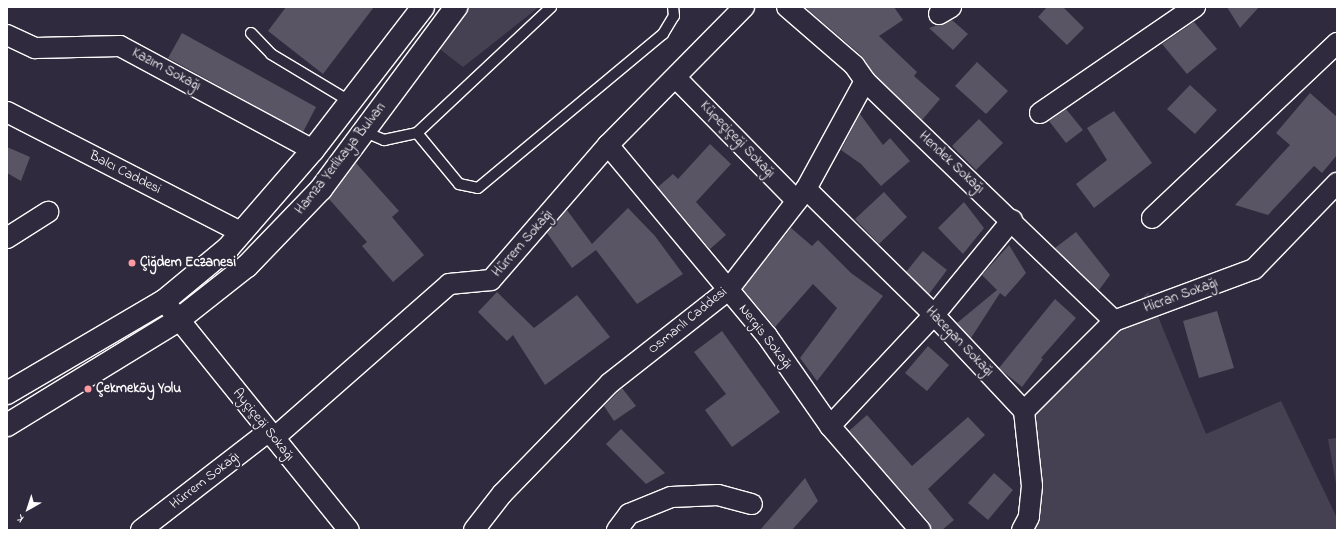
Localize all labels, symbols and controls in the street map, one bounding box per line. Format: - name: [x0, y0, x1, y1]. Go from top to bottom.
- street label: Kazım Sokağı: [129, 45, 203, 95]
- street label: Küpeçiçeği Sokağı: [696, 98, 778, 182]
- street label: Hamza Yerlikaya Bulvarı: [292, 100, 390, 218]
- street label: Hendek Sokağı: [915, 128, 987, 198]
- street label: Balcı Caddesi: [86, 148, 164, 198]
- street label: Hürrem Sokağı: [489, 207, 557, 281]
- place label: Çiğdem Eczanesi: [140, 255, 236, 271]
- marker: Çiğdem Eczanesi: [127, 258, 137, 268]
- street label: Hicran Sokağı: [1142, 275, 1220, 317]
- street label: Osmanlı Caddesi: [645, 284, 731, 358]
- street label: Nergis Sokağı: [734, 301, 796, 373]
- street label: Hacegan Sokağı: [921, 304, 997, 380]
- place label: Çekmeköy Yolu: [96, 381, 181, 397]
- marker: Çekmeköy Yolu: [83, 384, 93, 394]
- street label: Ayçiçeği Sokağı: [229, 385, 297, 465]
- street label: Hürrem Sokağı: [167, 449, 243, 513]
- north arrow: [8, 489, 48, 529]
- text: K: [13, 510, 28, 526]

